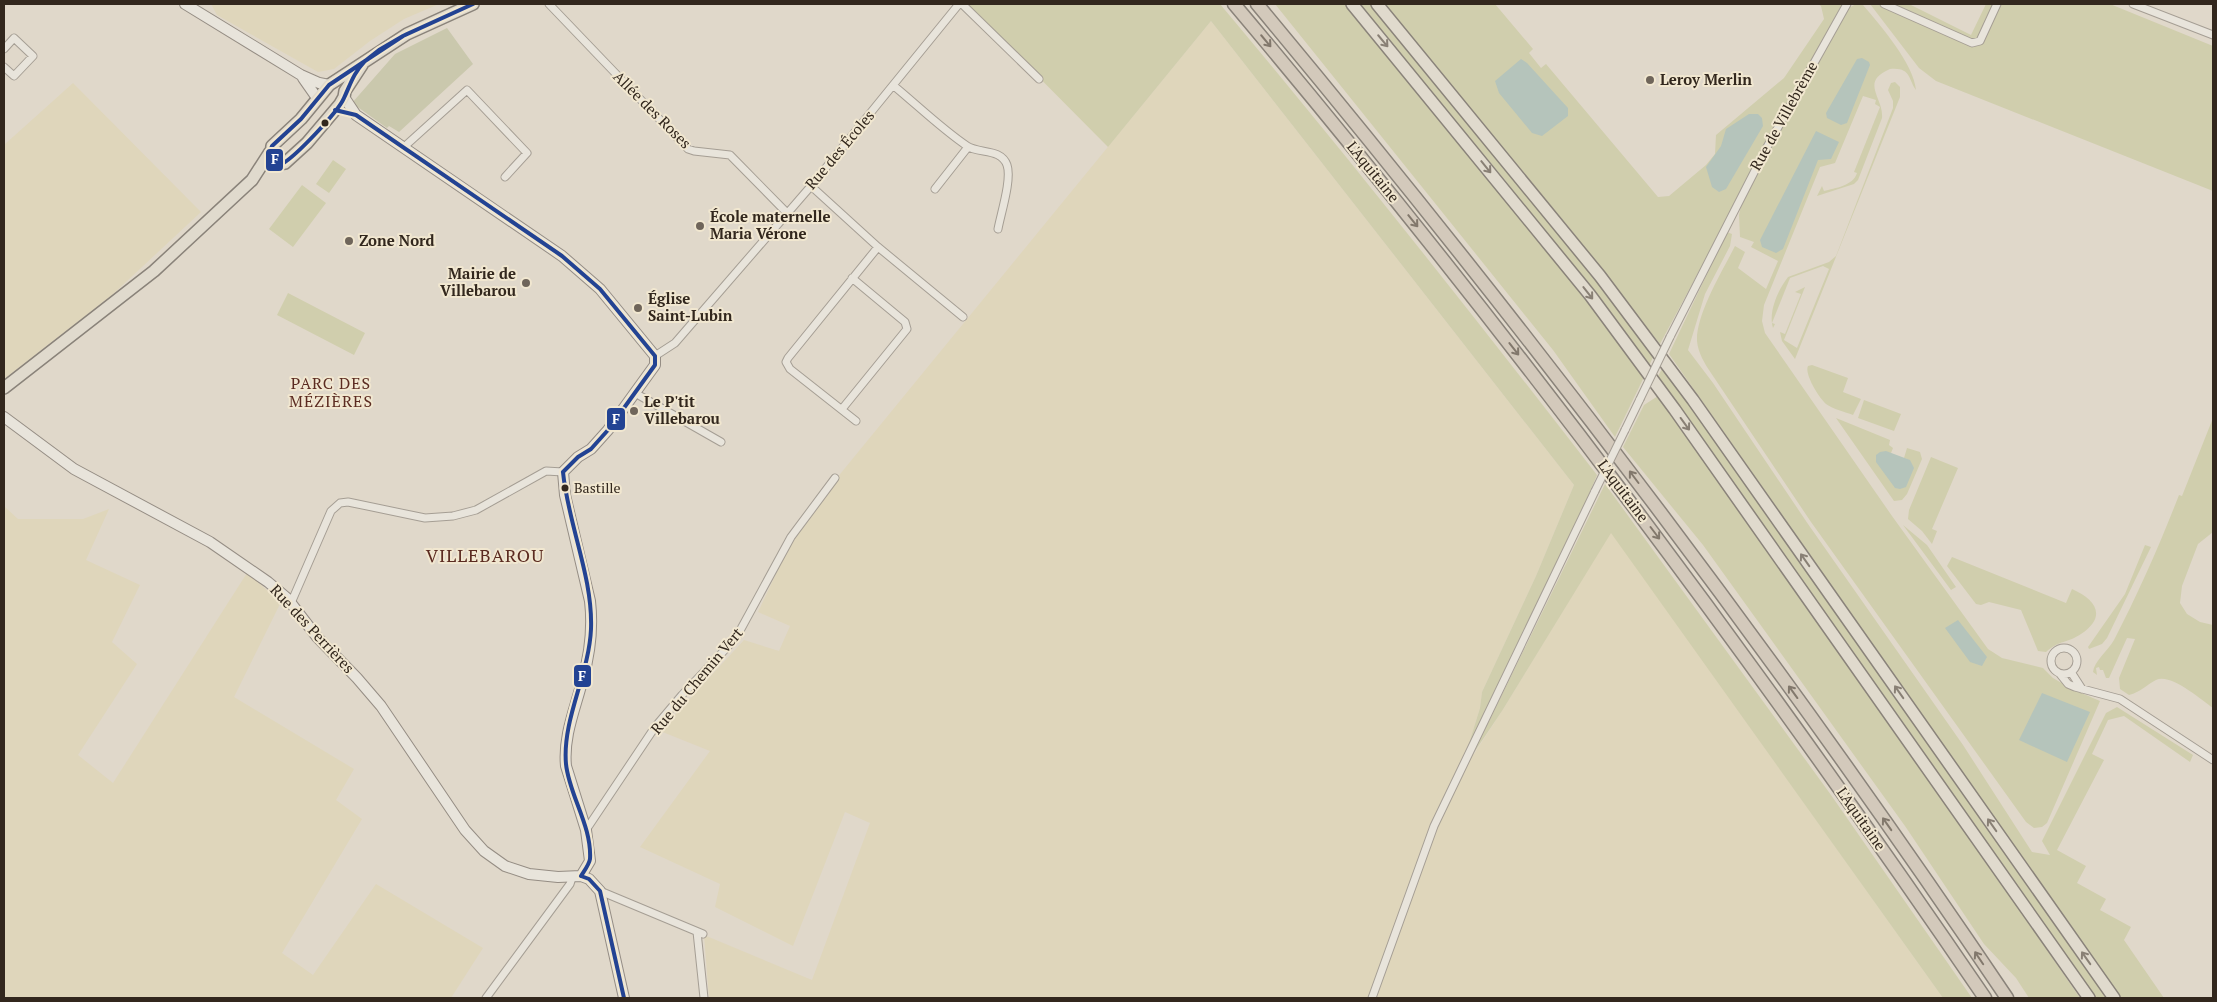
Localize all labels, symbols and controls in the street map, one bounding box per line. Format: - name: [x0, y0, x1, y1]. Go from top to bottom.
- one-way arrow: [1260, 34, 1271, 47]
- one-way arrow: [1378, 34, 1389, 47]
- street label: Rue de Villebrème: [1745, 57, 1821, 174]
- street label: Allée des Roses: [610, 66, 696, 152]
- place label: Leroy Merlin: [1660, 69, 1752, 89]
- marker: Leroy Merlin: [1644, 74, 1656, 86]
- street label: Rue des Écoles: [800, 106, 878, 193]
- unlabelled marker: [320, 118, 330, 128]
- street label: L'Aquitaine: [1343, 137, 1405, 206]
- line badge: F: [265, 148, 284, 172]
- text: F: [271, 149, 279, 168]
- one-way arrow: [1481, 160, 1492, 173]
- place label: École maternelle Maria Vérone: [710, 206, 831, 243]
- one-way arrow: [1407, 214, 1418, 227]
- marker: École maternelle Maria Vérone: [694, 220, 706, 232]
- place label: Zone Nord: [359, 230, 435, 250]
- marker: Zone Nord: [343, 235, 355, 247]
- place label: Mairie de Villebarou: [440, 263, 517, 300]
- marker: Mairie de Villebarou: [520, 277, 532, 289]
- one-way arrow: [1582, 287, 1593, 300]
- place label: Église Saint-Lubin: [648, 288, 733, 325]
- marker: Église Saint-Lubin: [632, 302, 644, 314]
- one-way arrow: [1508, 342, 1519, 355]
- district label: PARC DES MÉZIÈRES: [289, 372, 373, 412]
- place label: Le P'tit Villebarou: [644, 391, 721, 428]
- marker: Le P'tit Villebarou: [628, 405, 640, 417]
- line badge: F: [606, 407, 626, 431]
- text: F: [612, 409, 620, 428]
- one-way arrow: [1680, 417, 1690, 431]
- street label: L'Aquitaine: [1594, 455, 1654, 526]
- one-way arrow: [1629, 470, 1639, 484]
- place label: Bastille: [574, 478, 621, 497]
- marker: Bastille: [560, 483, 570, 493]
- one-way arrow: [1649, 526, 1660, 539]
- district label: VILLEBAROU: [426, 543, 544, 567]
- one-way arrow: [1800, 553, 1810, 567]
- street label: Rue des Perrières: [266, 580, 359, 677]
- street label: Rue du Chemin Vert: [646, 623, 747, 738]
- line badge: F: [573, 664, 592, 688]
- text: F: [578, 666, 586, 685]
- one-way arrow: [1788, 685, 1798, 699]
- one-way arrow: [1894, 686, 1904, 700]
- street label: L'Aquitaine: [1833, 783, 1891, 854]
- one-way arrow: [1882, 817, 1892, 831]
- one-way arrow: [1987, 819, 1997, 833]
- one-way arrow: [1974, 951, 1984, 965]
- one-way arrow: [2081, 952, 2091, 966]

